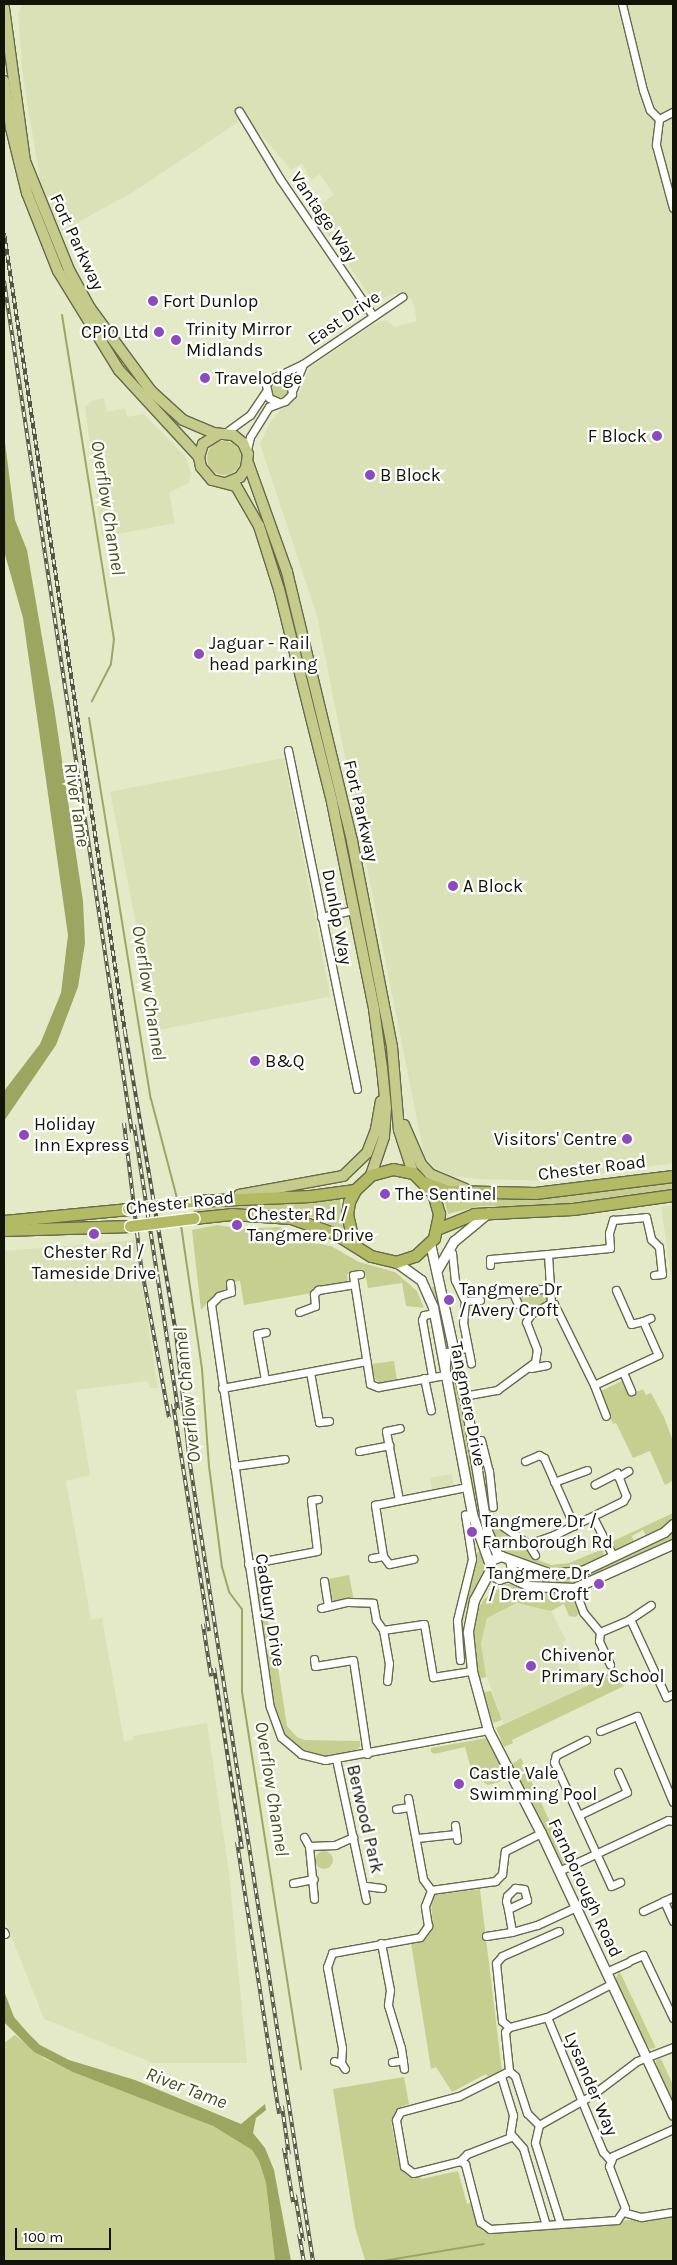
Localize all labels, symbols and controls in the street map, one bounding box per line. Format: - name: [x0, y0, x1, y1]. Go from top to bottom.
- street label: Vantage Way: [286, 168, 362, 266]
- street label: Fort Parkway: [45, 190, 109, 294]
- street label: East Drive: [304, 286, 384, 350]
- place label: Fort Dunlop: [163, 290, 258, 312]
- marker: Fort Dunlop: [147, 295, 159, 307]
- place label: Trinity Mirror Midlands: [186, 319, 291, 362]
- place label: CPiO Ltd: [81, 321, 149, 343]
- marker: CPiO Ltd: [153, 326, 165, 338]
- marker: Trinity Mirror Midlands: [170, 334, 182, 346]
- place label: Travelodge: [215, 367, 302, 389]
- marker: Travelodge: [199, 372, 211, 384]
- place label: F Block: [588, 425, 647, 447]
- marker: F Block: [651, 430, 663, 442]
- water label: Overflow Channel: [85, 439, 129, 577]
- place label: B Block: [380, 464, 441, 486]
- marker: B Block: [364, 469, 376, 481]
- place label: Jaguar - Rail head parking: [209, 633, 317, 676]
- marker: Jaguar - Rail head parking: [193, 648, 205, 660]
- street label: Fort Parkway: [339, 758, 383, 864]
- water label: River Tame: [58, 761, 94, 849]
- street label: Dunlop Way: [317, 867, 357, 967]
- place label: A Block: [463, 875, 523, 897]
- marker: A Block: [447, 880, 459, 892]
- water label: Overflow Channel: [126, 924, 170, 1062]
- place label: B&Q: [265, 1050, 304, 1072]
- marker: B&Q: [249, 1055, 261, 1067]
- place label: Holiday Inn Express: [34, 1114, 130, 1156]
- place label: Visitors' Centre: [494, 1128, 617, 1150]
- marker: Holiday Inn Express: [18, 1129, 30, 1141]
- marker: Visitors' Centre: [621, 1133, 633, 1145]
- street label: Chester Road: [537, 1151, 647, 1185]
- place label: The Sentinel: [395, 1183, 497, 1205]
- street label: Chester Road: [125, 1187, 235, 1219]
- marker: The Sentinel: [379, 1188, 391, 1200]
- place label: Chester Rd / Tangmere Drive: [247, 1204, 374, 1246]
- marker: Chester Rd / Tangmere Drive: [231, 1219, 243, 1231]
- marker: Chester Rd / Tameside Drive: [88, 1228, 100, 1240]
- place label: Chester Rd / Tameside Drive: [32, 1242, 156, 1284]
- place label: Tangmere Dr / Avery Croft: [459, 1279, 562, 1322]
- marker: Tangmere Dr / Avery Croft: [443, 1294, 455, 1306]
- water label: Overflow Channel: [170, 1326, 206, 1464]
- street label: Tangmere Drive: [445, 1340, 491, 1468]
- place label: Tangmere Dr / Farnborough Rd: [482, 1511, 613, 1554]
- marker: Tangmere Dr / Farnborough Rd: [466, 1526, 478, 1538]
- street label: Cadbury Drive: [250, 1552, 290, 1668]
- place label: Tangmere Dr / Drem Croft: [486, 1563, 589, 1606]
- marker: Tangmere Dr / Drem Croft: [593, 1578, 605, 1590]
- place label: Chivenor Primary School: [541, 1645, 664, 1688]
- marker: Chivenor Primary School: [525, 1660, 537, 1672]
- water label: Overflow Channel: [249, 1720, 293, 1858]
- street label: Berwood Park: [342, 1762, 388, 1876]
- place label: Castle Vale Swimming Pool: [469, 1763, 597, 1806]
- marker: Castle Vale Swimming Pool: [453, 1778, 465, 1790]
- street label: Farnborough Road: [543, 1815, 627, 1961]
- street label: Lysander Way: [559, 2029, 623, 2139]
- water label: River Tame: [142, 2063, 230, 2115]
- scale bar: [18, 2218, 114, 2250]
- text: 100 m: [23, 2228, 63, 2246]

